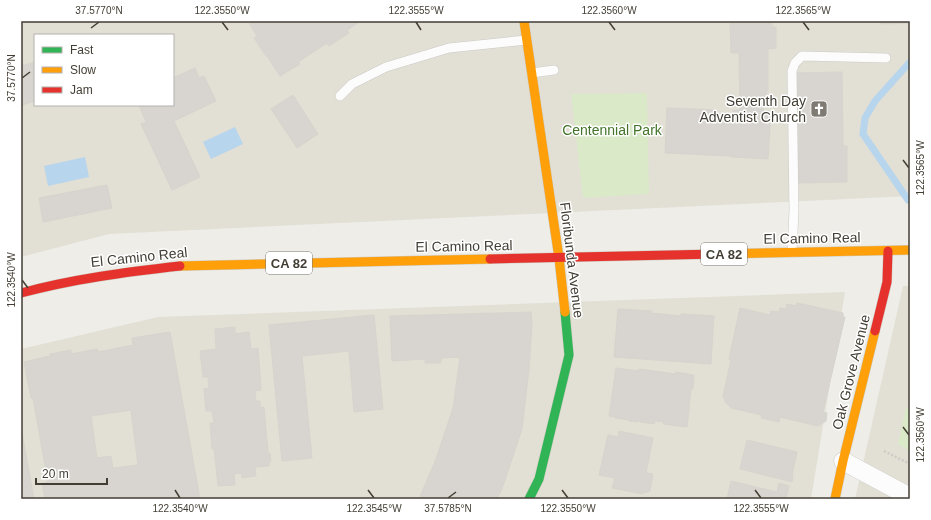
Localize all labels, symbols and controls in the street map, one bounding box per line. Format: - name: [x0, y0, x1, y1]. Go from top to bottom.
- text: 37.5770°N: [75, 5, 123, 16]
- text: 122.3550°W: [194, 5, 250, 16]
- text: 122.3555°W: [388, 5, 444, 16]
- text: 122.3560°W: [581, 5, 637, 16]
- text: 122.3565°W: [775, 5, 831, 16]
- legend: [34, 34, 174, 106]
- text: Fast: [70, 43, 94, 57]
- text: 37.5770°N: [6, 54, 17, 102]
- text: Slow: [70, 63, 96, 77]
- text: Jam: [70, 83, 93, 97]
- place label: Seventh Day Adventist Church: [699, 93, 806, 125]
- church icon: Seventh Day Adventist Church: [809, 99, 829, 119]
- park label: Centennial Park: [562, 122, 663, 138]
- text: 122.3565°W: [915, 140, 926, 196]
- street label: Floribunda Avenue: [557, 201, 587, 319]
- street label: El Camino Real: [763, 229, 861, 247]
- street label: El Camino Real: [415, 237, 513, 255]
- road number: CA 82: [701, 243, 747, 265]
- street label: El Camino Real: [90, 244, 188, 270]
- text: 122.3540°W: [6, 252, 17, 308]
- road number: CA 82: [266, 252, 312, 274]
- street label: Oak Grove Avenue: [829, 313, 873, 431]
- text: 122.3560°W: [915, 407, 926, 463]
- scale bar: [36, 460, 107, 486]
- text: 20 m: [42, 467, 69, 481]
- text: 122.3540°W: [152, 503, 208, 514]
- text: 122.3545°W: [346, 503, 402, 514]
- text: 37.5785°N: [424, 503, 472, 514]
- text: 122.3550°W: [540, 503, 596, 514]
- text: 122.3555°W: [733, 503, 789, 514]

